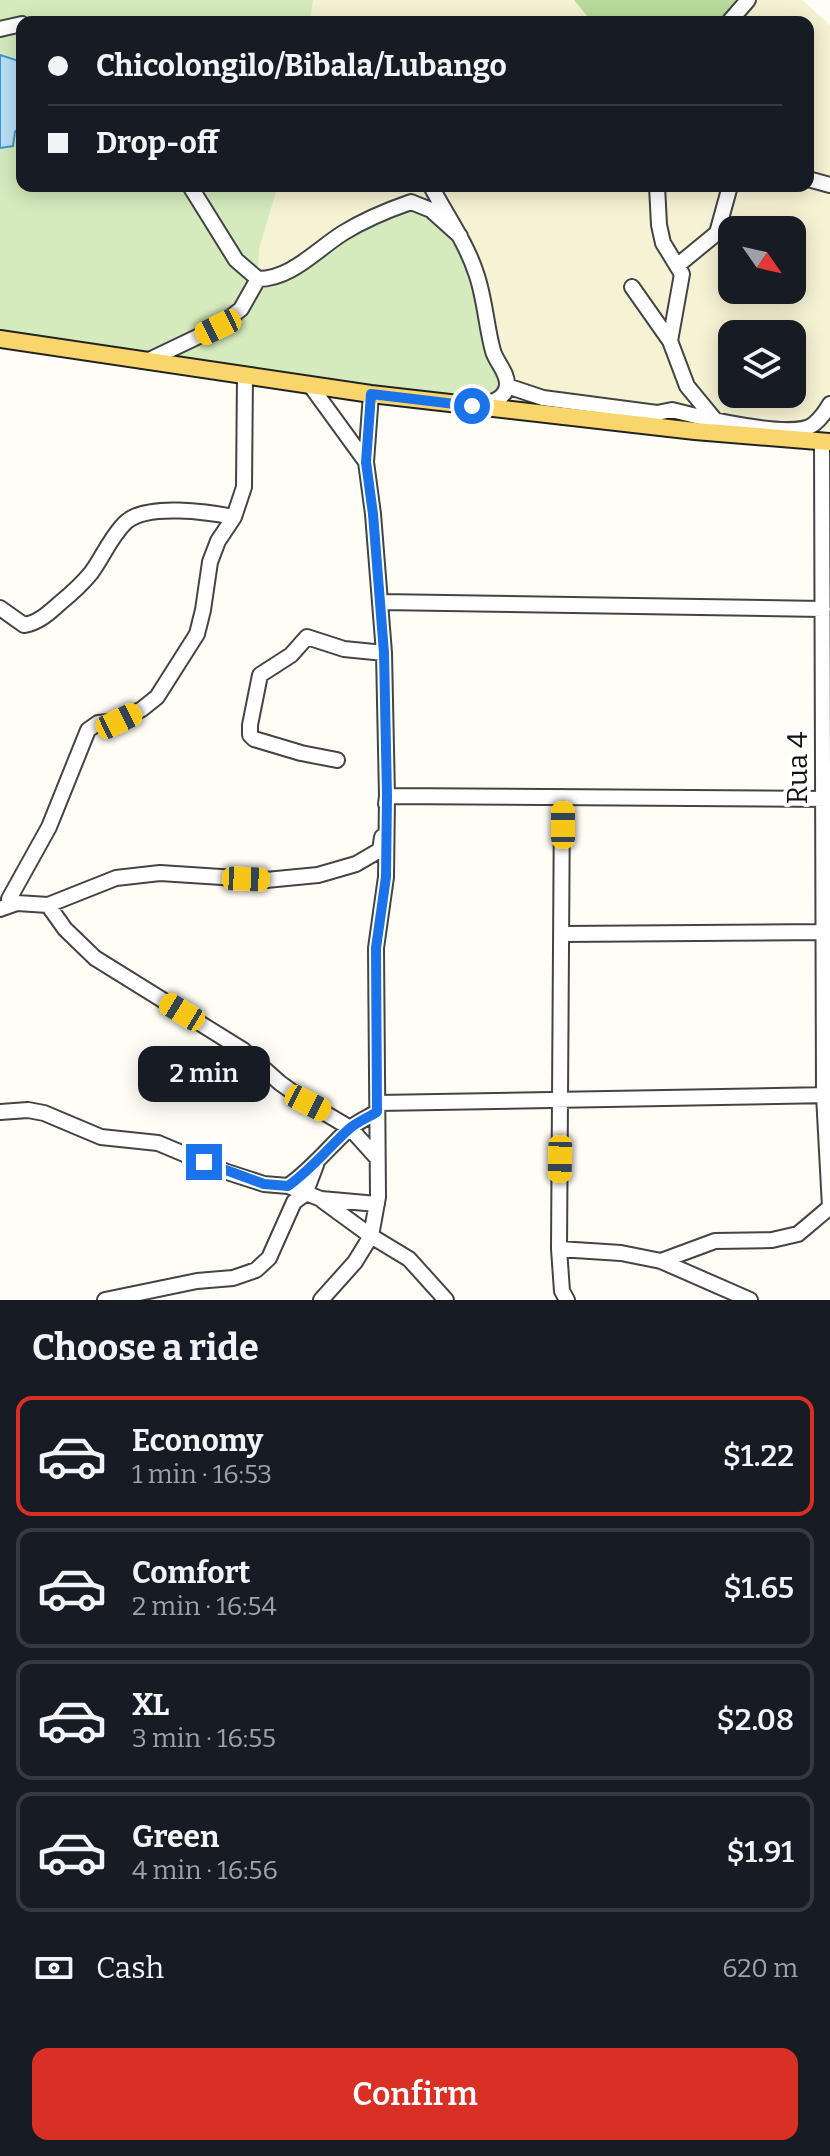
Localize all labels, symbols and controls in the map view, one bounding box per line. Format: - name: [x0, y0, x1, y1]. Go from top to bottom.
- text: Chicolongilo/Bibala/Lubango: [96, 48, 507, 84]
- text: Drop-off: [96, 125, 218, 161]
- north arrow: [718, 216, 806, 304]
- map controls: [718, 216, 806, 408]
- car: [191, 306, 245, 348]
- button: layers: [718, 320, 806, 408]
- route start: [454, 388, 490, 424]
- car: [92, 700, 146, 742]
- street label: Rua 4: [781, 732, 814, 804]
- car: [551, 801, 575, 849]
- car: [222, 866, 270, 892]
- car: [155, 989, 209, 1035]
- callout: 2 min: [138, 1046, 270, 1102]
- text: 2 min: [170, 1058, 238, 1089]
- car: [281, 1081, 335, 1125]
- car: [548, 1135, 572, 1183]
- route end: [186, 1144, 222, 1180]
- text: Choose a ride: [32, 1326, 259, 1370]
- icon: car: [36, 1420, 108, 1492]
- text: Economy: [132, 1423, 263, 1459]
- text: $1.22: [723, 1438, 794, 1474]
- text: 1 min · 16:53: [132, 1459, 272, 1490]
- icon: car: [36, 1552, 108, 1624]
- text: Comfort: [132, 1555, 250, 1591]
- text: $1.65: [723, 1570, 794, 1606]
- text: 2 min · 16:54: [132, 1591, 277, 1622]
- icon: car: [36, 1684, 108, 1756]
- text: XL: [132, 1687, 169, 1723]
- text: $2.08: [716, 1702, 794, 1738]
- text: 3 min · 16:55: [132, 1723, 276, 1754]
- icon: car: [36, 1816, 108, 1888]
- text: Green: [132, 1819, 219, 1855]
- text: $1.91: [726, 1834, 794, 1870]
- text: 4 min · 16:56: [132, 1855, 278, 1886]
- icon: cash: [32, 1946, 76, 1990]
- text: Cash: [96, 1950, 164, 1986]
- text: 620 m: [722, 1953, 798, 1984]
- button: Confirm: [32, 2048, 798, 2140]

